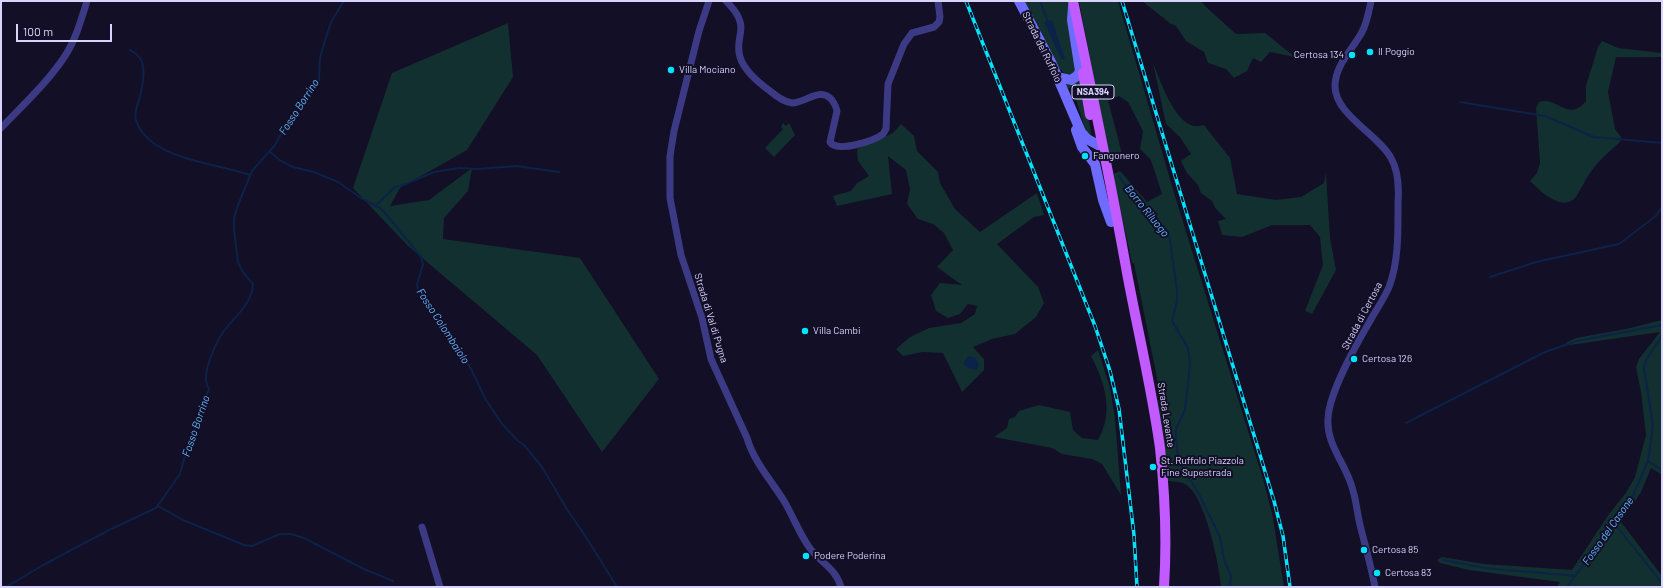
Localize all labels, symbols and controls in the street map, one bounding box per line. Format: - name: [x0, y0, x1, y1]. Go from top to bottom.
- street label: Strada del Ruffolo: [1020, 10, 1064, 84]
- scale bar: [18, 16, 114, 42]
- text: 100 m: [23, 24, 53, 38]
- place label: Il Poggio: [1378, 46, 1415, 58]
- marker: Il Poggio: [1365, 47, 1375, 57]
- place label: Certosa 134: [1294, 49, 1344, 61]
- marker: Certosa 134: [1347, 50, 1357, 60]
- place label: Villa Mociano: [679, 64, 735, 76]
- marker: Villa Mociano: [666, 65, 676, 75]
- water label: Fosso Borrino: [276, 77, 322, 137]
- road number: NSA394: [1072, 85, 1114, 99]
- place label: Fangonero: [1093, 150, 1139, 162]
- marker: Fangonero: [1080, 151, 1090, 161]
- water label: Borro Riluogo: [1122, 182, 1172, 240]
- street label: Strada di Val di Pugna: [692, 272, 730, 364]
- street label: Strada di Certosa: [1339, 280, 1385, 352]
- water label: Fosso Colombaiolo: [414, 286, 472, 366]
- place label: Villa Cambi: [813, 325, 861, 337]
- marker: Villa Cambi: [800, 326, 810, 336]
- place label: Certosa 126: [1362, 353, 1412, 365]
- marker: Certosa 126: [1349, 354, 1359, 364]
- street label: Strada Levante: [1155, 382, 1177, 448]
- water label: Fosso Borrino: [179, 394, 213, 458]
- place label: St. Ruffolo Piazzola Fine Supestrada: [1161, 455, 1244, 478]
- marker: St. Ruffolo Piazzola Fine Supestrada: [1148, 462, 1158, 472]
- water label: Fosso del Casone: [1580, 494, 1636, 568]
- place label: Certosa 85: [1372, 544, 1418, 556]
- marker: Certosa 85: [1359, 545, 1369, 555]
- place label: Podere Poderina: [814, 550, 886, 562]
- marker: Podere Poderina: [801, 551, 811, 561]
- place label: Certosa 83: [1385, 567, 1431, 579]
- marker: Certosa 83: [1372, 568, 1382, 578]

